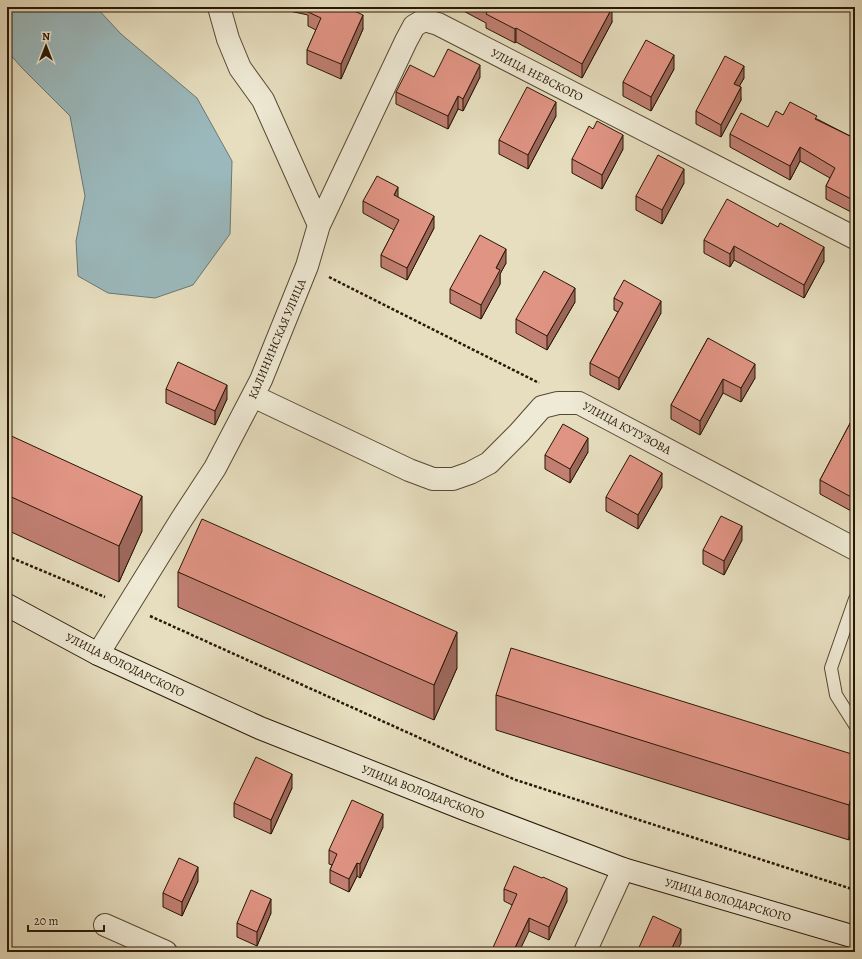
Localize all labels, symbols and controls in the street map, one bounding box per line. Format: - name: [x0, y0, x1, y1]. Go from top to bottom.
- north arrow: [26, 26, 66, 66]
- text: N: [42, 29, 50, 44]
- street label: УЛИЦА НЕВСКОГО: [488, 45, 586, 105]
- street label: КАЛИНИНСКАЯ УЛИЦА: [244, 275, 310, 402]
- street label: УЛИЦА КУТУЗОВА: [580, 398, 675, 459]
- street label: УЛИЦА ВОЛОДАРСКОГО: [63, 629, 187, 701]
- street label: УЛИЦА ВОЛОДАРСКОГО: [359, 761, 487, 823]
- street label: УЛИЦА ВОЛОДАРСКОГО: [663, 874, 793, 926]
- scale bar: [28, 907, 104, 933]
- text: 20 m: [34, 913, 58, 929]

